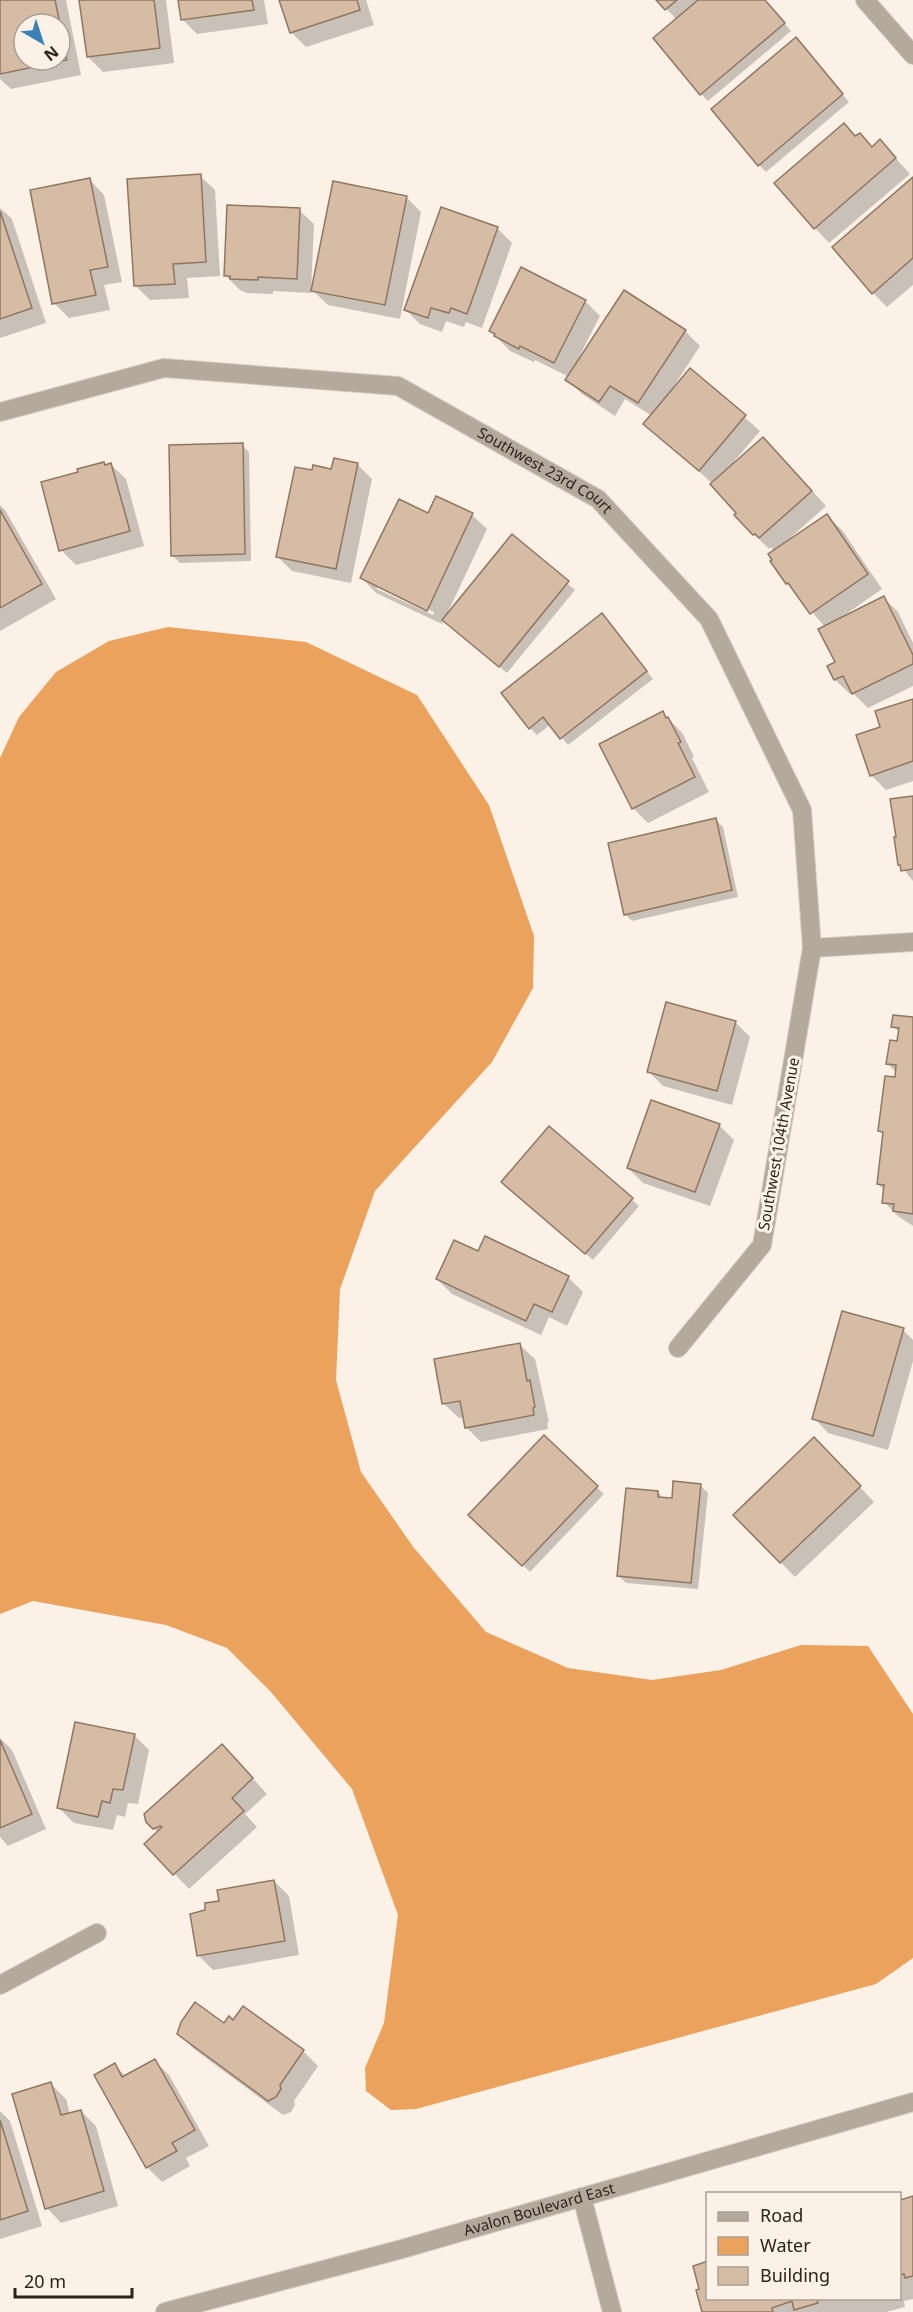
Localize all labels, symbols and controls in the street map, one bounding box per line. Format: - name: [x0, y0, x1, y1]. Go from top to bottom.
- north arrow: [12, 12, 72, 72]
- text: N: [39, 41, 63, 66]
- street label: Southwest 23rd Court: [474, 422, 618, 518]
- street label: Southwest 104th Avenue: [753, 1056, 803, 1232]
- street label: Avalon Boulevard East: [461, 2177, 617, 2240]
- legend: [706, 2192, 901, 2300]
- text: Road: [760, 2203, 803, 2227]
- text: Water: [760, 2233, 811, 2257]
- scale bar: [15, 2261, 132, 2299]
- text: Building: [760, 2263, 830, 2287]
- text: 20 m: [24, 2269, 66, 2293]

